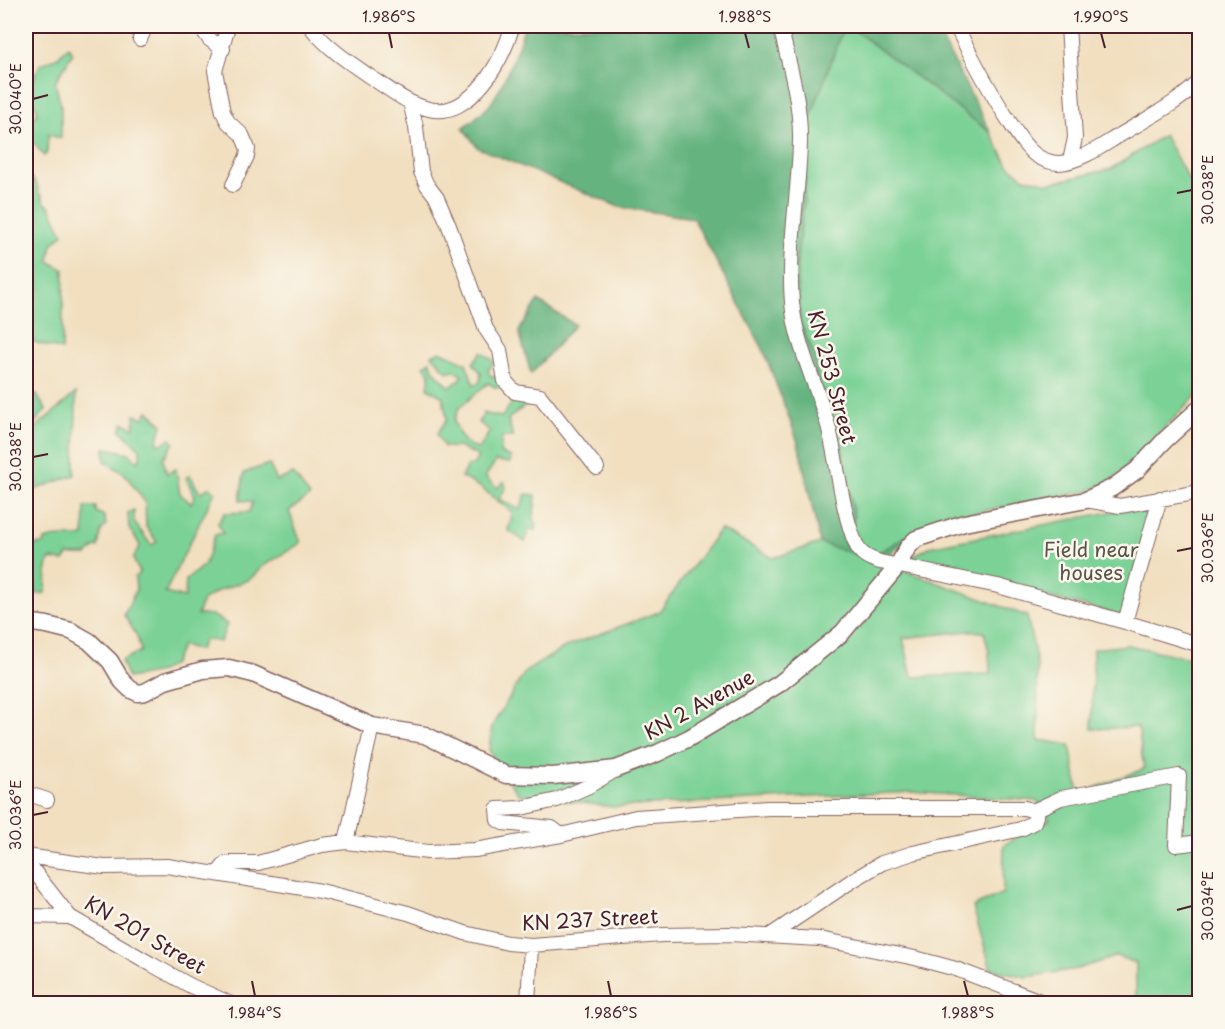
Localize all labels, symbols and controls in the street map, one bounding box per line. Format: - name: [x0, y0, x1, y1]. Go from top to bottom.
- text: 1.986°S: [362, 4, 416, 27]
- text: 1.988°S: [719, 4, 771, 27]
- text: 1.990°S: [1073, 4, 1129, 27]
- text: 30.040°E: [3, 63, 26, 135]
- text: 30.038°E: [1195, 155, 1218, 225]
- street label: KN 253 Street: [801, 306, 865, 447]
- text: 30.038°E: [3, 422, 26, 492]
- text: 30.036°E: [1195, 513, 1218, 583]
- park label: Field near houses: [1044, 534, 1138, 587]
- street label: KN 2 Avenue: [638, 661, 759, 747]
- text: 30.036°E: [3, 780, 26, 850]
- text: 30.034°E: [1195, 871, 1218, 941]
- street label: KN 201 Street: [79, 887, 212, 981]
- street label: KN 237 Street: [521, 900, 659, 938]
- text: 1.984°S: [228, 1000, 282, 1023]
- text: 1.986°S: [584, 1000, 638, 1023]
- text: 1.988°S: [942, 1000, 994, 1023]

